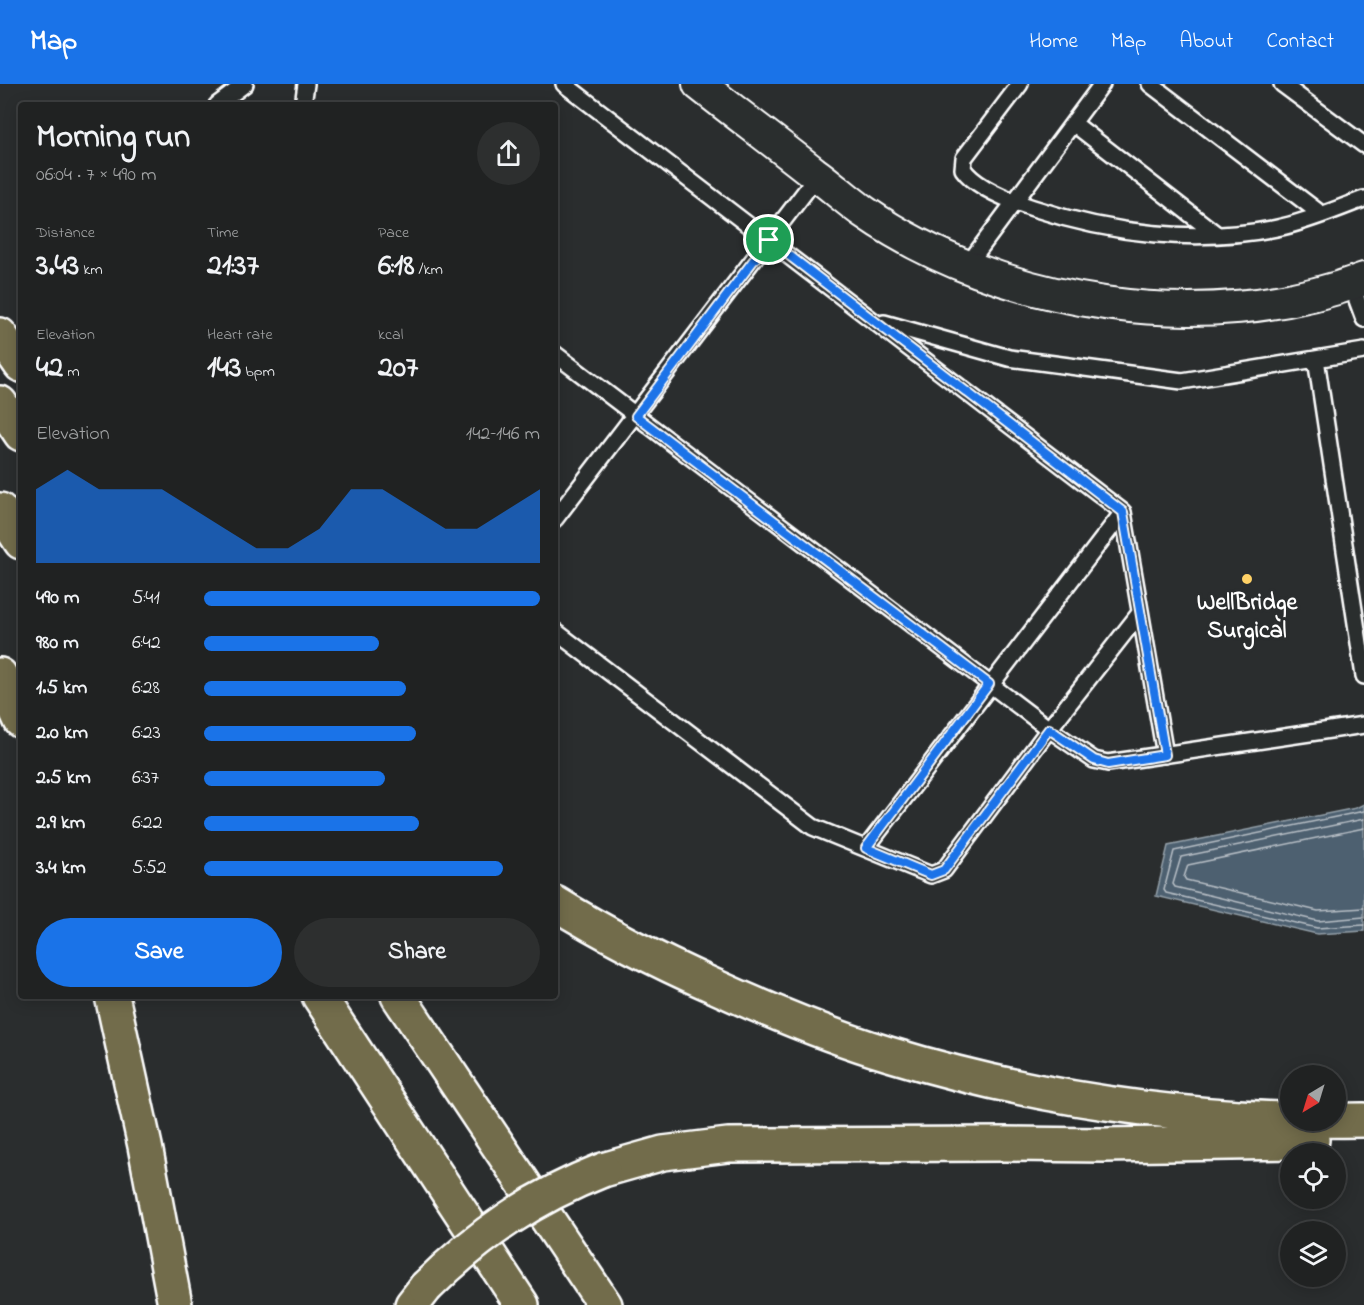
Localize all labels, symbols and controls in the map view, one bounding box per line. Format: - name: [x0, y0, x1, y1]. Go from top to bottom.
- text: Map: [30, 22, 77, 63]
- text: Home: [1029, 27, 1078, 57]
- text: Map: [1111, 27, 1146, 57]
- text: About: [1179, 27, 1233, 57]
- text: Contact: [1266, 27, 1334, 57]
- text: Morning run: [36, 114, 190, 162]
- button: share: [477, 122, 540, 185]
- text: 06:04 · 7 × 490 m: [36, 161, 156, 190]
- pin: [743, 214, 794, 265]
- text: Distance: [36, 221, 95, 245]
- text: Time: [207, 221, 239, 245]
- text: Pace: [378, 221, 409, 245]
- icon: arrive: [752, 223, 785, 256]
- text: 3.43: [36, 245, 79, 289]
- text: 21:37: [207, 245, 259, 289]
- text: 6:18: [378, 245, 415, 289]
- text: km: [79, 258, 103, 282]
- text: /km: [415, 258, 443, 282]
- text: Elevation: [36, 323, 95, 347]
- text: Heart rate: [207, 323, 273, 347]
- text: kcal: [378, 323, 403, 347]
- text: 42: [36, 347, 63, 391]
- text: 143: [207, 347, 241, 391]
- text: 207: [378, 347, 418, 391]
- text: m: [63, 360, 80, 384]
- text: bpm: [241, 360, 275, 384]
- text: Elevation: [36, 420, 110, 449]
- text: 142–146 m: [466, 420, 540, 449]
- marker: WellBridge Surgical: [1240, 572, 1254, 586]
- text: 490 m: [36, 584, 79, 613]
- text: 5:41: [132, 584, 160, 613]
- place label: WellBridge Surgical: [1197, 586, 1298, 650]
- text: 980 m: [36, 629, 79, 658]
- text: 6:42: [132, 629, 161, 658]
- text: 1.5 km: [36, 674, 87, 703]
- text: 6:28: [132, 674, 160, 703]
- text: 2.0 km: [36, 719, 88, 748]
- text: 6:23: [132, 719, 161, 748]
- text: 2.5 km: [36, 764, 91, 793]
- text: 6:37: [132, 764, 159, 793]
- text: 2.9 km: [36, 809, 85, 838]
- text: 6:22: [132, 809, 162, 838]
- text: 3.4 km: [36, 854, 86, 883]
- text: 5:52: [132, 854, 167, 883]
- button: Save: [36, 918, 282, 987]
- button: Share: [294, 918, 540, 987]
- north arrow: [1280, 1065, 1346, 1131]
- map controls: [1280, 1065, 1346, 1287]
- button: locate: [1280, 1143, 1346, 1209]
- button: layers: [1280, 1221, 1346, 1287]

